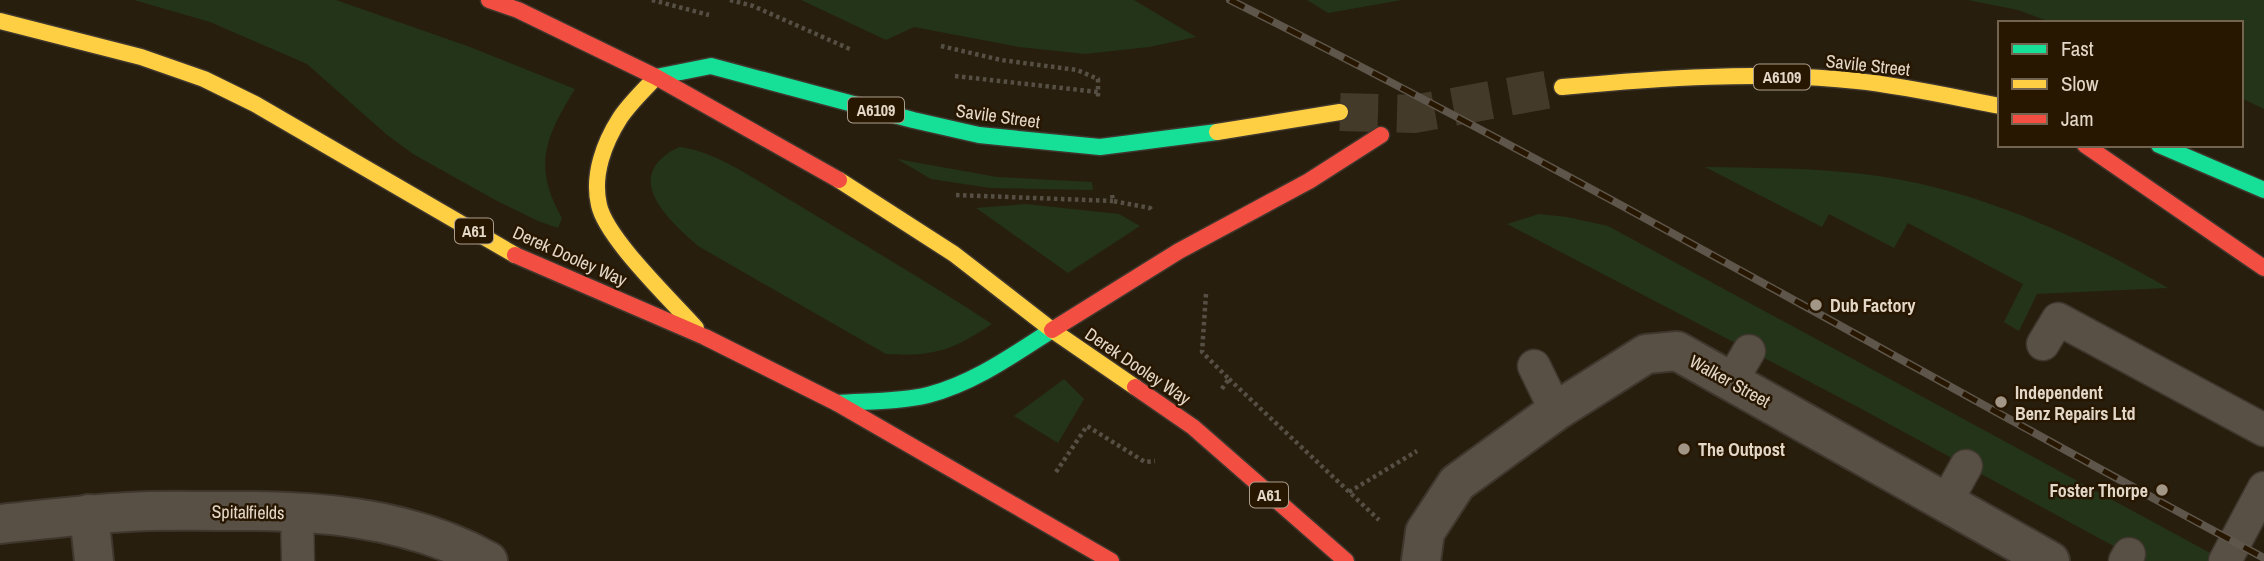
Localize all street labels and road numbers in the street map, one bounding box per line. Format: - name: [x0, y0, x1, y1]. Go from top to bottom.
- street label: Savile Street: [1825, 48, 1911, 82]
- road number: A6109: [1754, 64, 1810, 90]
- road number: A6109: [848, 97, 904, 122]
- street label: Savile Street: [954, 98, 1042, 134]
- road number: A61: [455, 218, 493, 244]
- street label: Derek Dooley Way: [509, 220, 632, 293]
- street label: Derek Dooley Way: [1080, 321, 1196, 411]
- street label: Walker Street: [1685, 349, 1775, 413]
- road number: A61: [1250, 482, 1288, 508]
- street label: Spitalfields: [211, 499, 285, 525]

